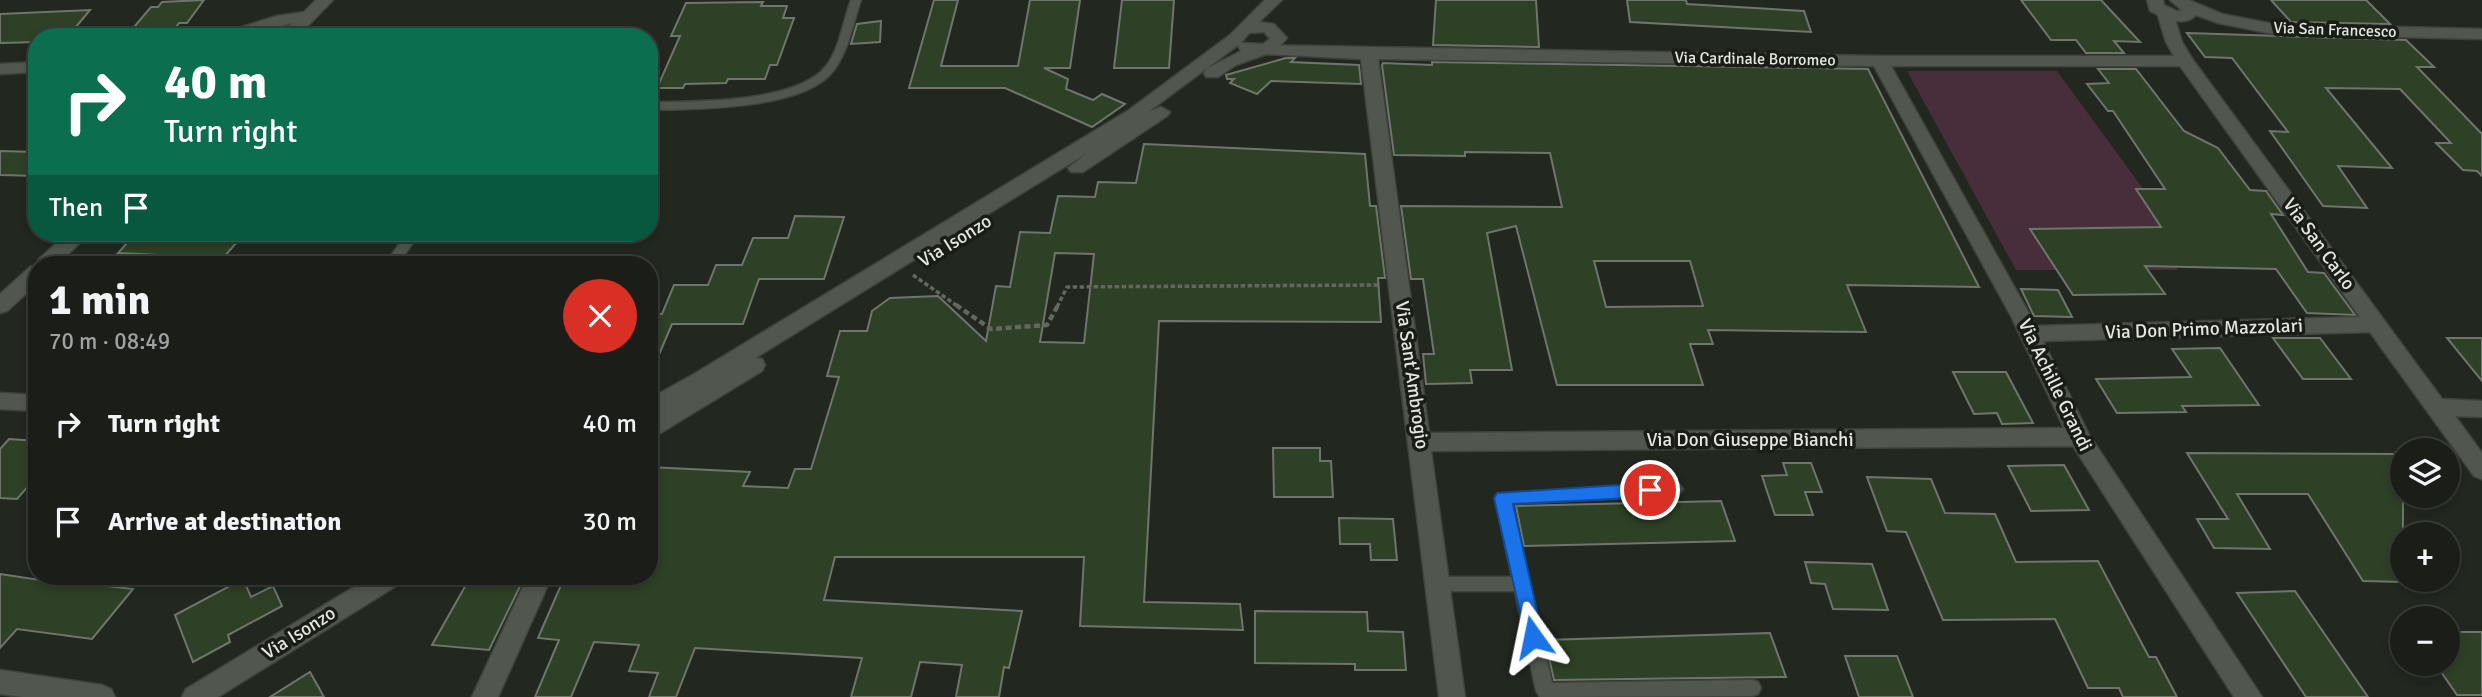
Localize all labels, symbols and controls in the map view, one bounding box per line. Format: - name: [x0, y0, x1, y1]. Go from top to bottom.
- street label: Via San Francesco: [2273, 18, 2397, 42]
- street label: Via Cardinale Borromeo: [1674, 48, 1836, 70]
- text: 40 m: [164, 52, 267, 112]
- icon: right: [49, 56, 140, 147]
- text: Turn right: [164, 112, 297, 151]
- icon: arrive: [117, 189, 155, 227]
- text: Then: [49, 192, 103, 224]
- street label: Via San Carlo: [2278, 193, 2360, 295]
- street label: Via Isonzo: [914, 209, 996, 273]
- text: 1 min: [49, 275, 150, 326]
- button: close: [563, 279, 637, 353]
- street label: Via Sant'Ambrogio: [1390, 299, 1434, 451]
- street label: Via Don Primo Mazzolari: [2105, 314, 2303, 344]
- street label: Via Achille Grandi: [2013, 315, 2097, 455]
- text: 70 m · 08:49: [49, 327, 170, 356]
- icon: right: [49, 405, 87, 443]
- text: Turn right: [108, 408, 220, 440]
- text: 40 m: [582, 408, 637, 440]
- street label: Via Don Giuseppe Bianchi: [1646, 428, 1854, 452]
- map controls: [2390, 438, 2460, 676]
- button: layers: [2390, 438, 2460, 508]
- pin: [1620, 460, 1680, 520]
- icon: arrive: [1631, 471, 1669, 509]
- icon: arrive: [49, 503, 87, 541]
- text: Arrive at destination: [108, 506, 341, 538]
- text: 30 m: [582, 506, 637, 538]
- button: +: [2390, 522, 2460, 592]
- position arrow: [1496, 600, 1570, 674]
- street label: Via Isonzo: [258, 601, 340, 665]
- button: −: [2390, 606, 2460, 676]

